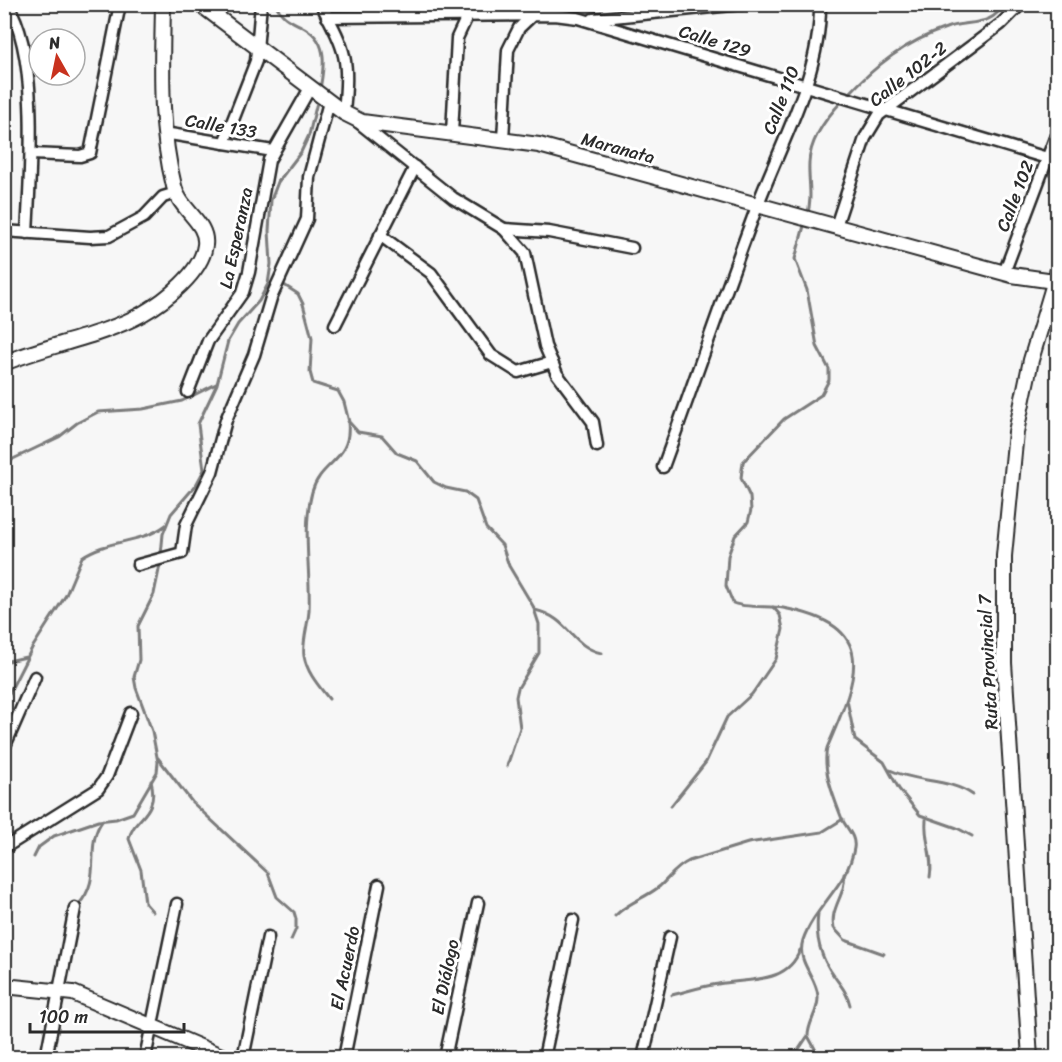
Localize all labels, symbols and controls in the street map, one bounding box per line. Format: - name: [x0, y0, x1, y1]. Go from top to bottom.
- street label: Calle 129: [675, 15, 755, 67]
- north arrow: [27, 27, 87, 87]
- text: N: [46, 27, 63, 58]
- street label: Calle 102-2: [862, 33, 954, 115]
- street label: Calle 110: [753, 61, 809, 139]
- street label: Calle 133: [183, 104, 259, 148]
- street label: Maranata: [578, 123, 658, 173]
- street label: Calle 102: [987, 156, 1043, 236]
- street label: La Esperanza: [210, 184, 262, 292]
- street label: Ruta Provincial 7: [968, 592, 1008, 730]
- street label: El Acuerdo: [320, 923, 370, 1013]
- street label: El Diálogo: [421, 936, 469, 1018]
- scale bar: [30, 996, 184, 1034]
- text: 100 m: [39, 1001, 88, 1033]

